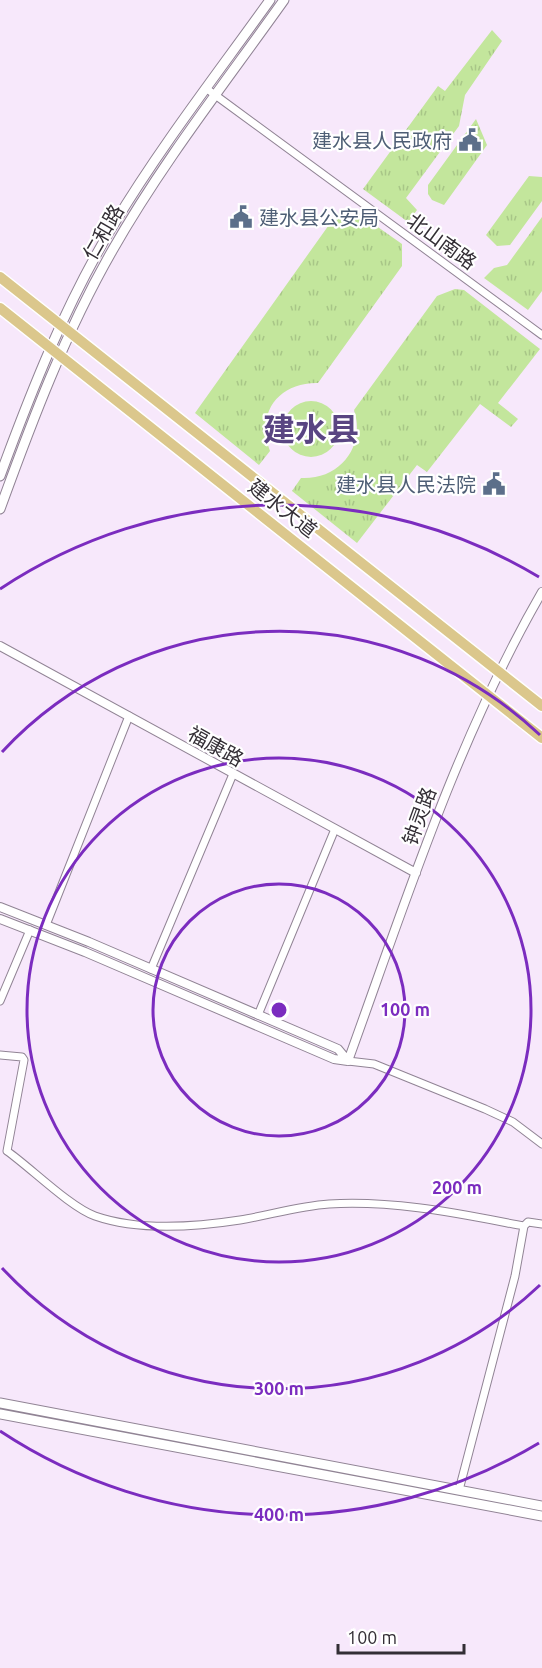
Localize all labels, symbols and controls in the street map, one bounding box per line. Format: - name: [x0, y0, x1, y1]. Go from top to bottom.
- public building icon: 建水县人民政府: [457, 127, 483, 153]
- place label: 建水县人民政府: [312, 129, 452, 152]
- street label: 仁和路: [78, 200, 128, 264]
- public building icon: 建水县公安局: [228, 204, 254, 230]
- place label: 建水县公安局: [259, 206, 379, 229]
- street label: 北山南路: [403, 208, 481, 274]
- district label: 建水县: [263, 411, 359, 447]
- public building icon: 建水县人民法院: [481, 471, 507, 497]
- place label: 建水县人民法院: [336, 473, 476, 496]
- street label: 建水大道: [244, 474, 322, 542]
- street label: 福康路: [184, 721, 248, 771]
- street label: 钟灵路: [398, 784, 440, 848]
- text: 100 m: [380, 999, 430, 1019]
- centre of rings: [269, 1000, 289, 1020]
- text: 200 m: [432, 1177, 482, 1197]
- text: 300 m: [254, 1378, 304, 1398]
- text: 400 m: [254, 1504, 304, 1524]
- scale bar: [338, 1617, 464, 1655]
- text: 100 m: [347, 1627, 397, 1647]

